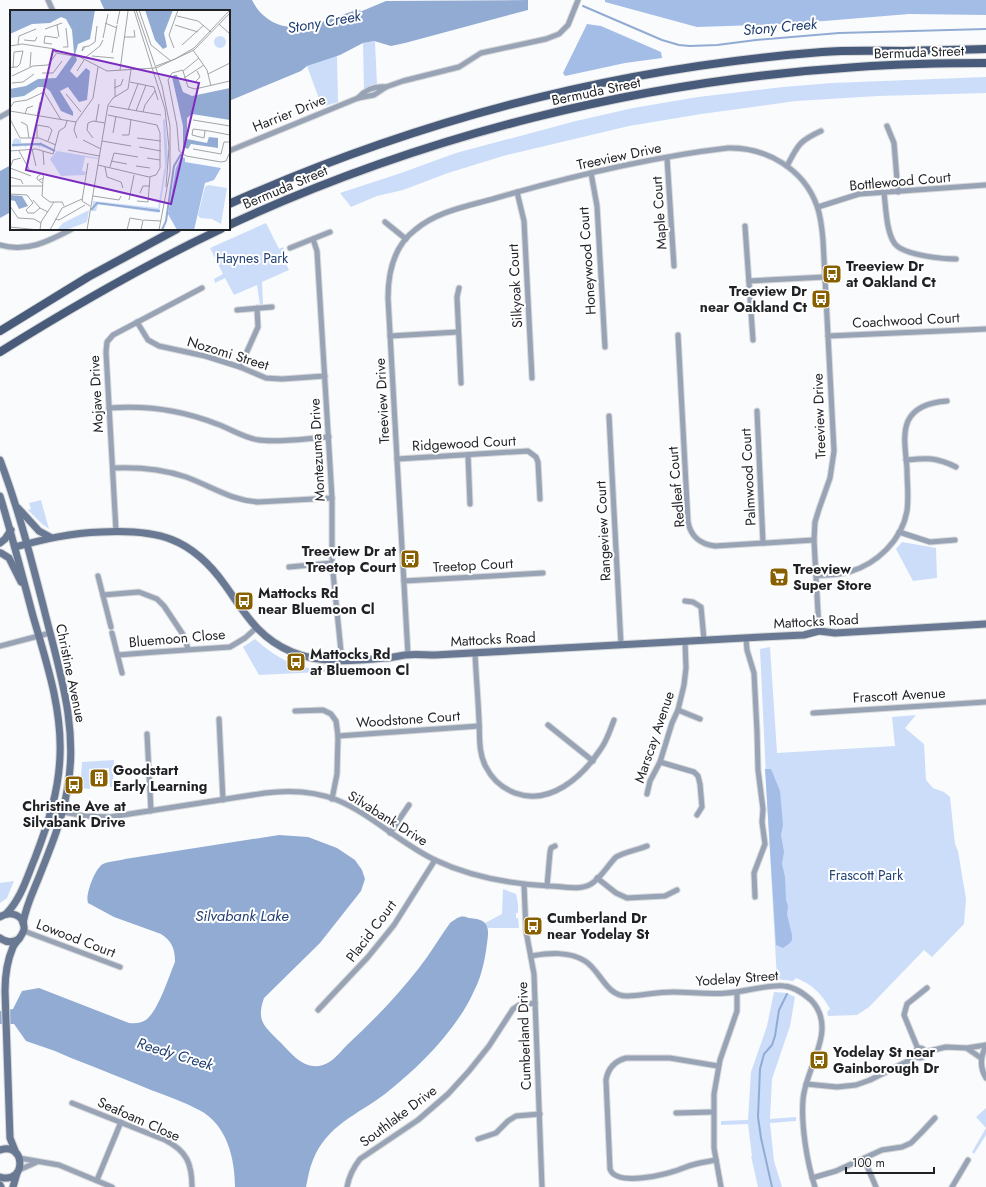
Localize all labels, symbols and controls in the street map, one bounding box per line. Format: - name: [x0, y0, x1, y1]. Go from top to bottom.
- water label: Stony Creek: [286, 5, 363, 39]
- inset map: [10, 10, 230, 230]
- water label: Stony Creek: [742, 13, 818, 41]
- street label: Bermuda Street: [873, 40, 965, 64]
- street label: Bermuda Street: [550, 72, 643, 110]
- street label: Harrier Drive: [249, 89, 329, 137]
- street label: Treeview Drive: [575, 137, 663, 175]
- street label: Bermuda Street: [239, 160, 331, 214]
- street label: Bottlewood Court: [848, 167, 952, 195]
- street label: Maple Court: [646, 175, 672, 250]
- street label: Honeywood Court: [573, 206, 601, 316]
- street label: Silkyoak Court: [503, 243, 527, 329]
- park label: Haynes Park: [216, 248, 289, 268]
- place label: Treeview Dr at Oakland Ct: [846, 256, 936, 292]
- bus stop icon: Treeview Dr at Oakland Ct: [821, 263, 843, 285]
- place label: Treeview Dr near Oakland Ct: [700, 281, 808, 317]
- bus stop icon: Treeview Dr near Oakland Ct: [810, 288, 832, 310]
- street label: Coachwood Court: [852, 307, 961, 333]
- street label: Nozomi Street: [185, 331, 272, 375]
- street label: Mojave Drive: [84, 355, 108, 433]
- street label: Treeview Drive: [370, 358, 394, 444]
- street label: Treeview Drive: [808, 373, 830, 459]
- street label: Montezuma Drive: [304, 398, 330, 502]
- street label: Palmwood Court: [735, 427, 761, 526]
- street label: Ridgewood Court: [412, 430, 517, 456]
- street label: Redleaf Court: [662, 445, 689, 528]
- street label: Rangeview Court: [590, 480, 616, 582]
- place label: Treeview Dr at Treetop Court: [302, 541, 397, 577]
- bus stop icon: Treeview Dr at Treetop Court: [399, 548, 421, 570]
- street label: Treetop Court: [432, 553, 514, 577]
- place label: Treeview Super Store: [793, 559, 871, 595]
- supermarket icon: Treeview Super Store: [768, 566, 790, 588]
- place label: Mattocks Rd near Bluemoon Cl: [258, 583, 375, 619]
- bus stop icon: Mattocks Rd near Bluemoon Cl: [233, 590, 255, 612]
- street label: Mattocks Road: [773, 609, 859, 633]
- street label: Christine Avenue: [51, 622, 91, 724]
- street label: Bluemoon Close: [128, 624, 226, 652]
- street label: Mattocks Road: [450, 627, 536, 651]
- place label: Mattocks Rd at Bluemoon Cl: [310, 644, 409, 680]
- bus stop icon: Mattocks Rd at Bluemoon Cl: [285, 651, 307, 673]
- street label: Frascott Avenue: [852, 683, 946, 707]
- street label: Marscay Avenue: [629, 688, 679, 786]
- street label: Woodstone Court: [355, 705, 461, 733]
- place label: Goodstart Early Learning: [113, 760, 207, 796]
- building icon: Goodstart Early Learning: [88, 767, 110, 789]
- bus stop icon: Christine Ave at Silvabank Drive: [63, 774, 85, 796]
- street label: Silvabank Drive: [344, 785, 432, 851]
- place label: Christine Ave at Silvabank Drive: [22, 796, 126, 832]
- park label: Frascott Park: [829, 865, 904, 885]
- street label: Placid Court: [341, 895, 401, 966]
- water label: Silvabank Lake: [195, 905, 289, 927]
- place label: Cumberland Dr near Yodelay St: [547, 908, 650, 944]
- street label: Lowood Court: [34, 914, 119, 962]
- bus stop icon: Cumberland Dr near Yodelay St: [522, 915, 544, 937]
- street label: Yodelay Street: [695, 965, 780, 991]
- street label: Cumberland Drive: [512, 981, 536, 1091]
- water label: Reedy Creek: [134, 1032, 216, 1076]
- place label: Yodelay St near Gainborough Dr: [832, 1042, 940, 1078]
- bus stop icon: Yodelay St near Gainborough Dr: [808, 1049, 830, 1071]
- street label: Southlake Drive: [355, 1080, 441, 1152]
- street label: Seafoam Close: [95, 1092, 183, 1146]
- scale bar: [846, 1149, 934, 1175]
- text: 100 m: [852, 1154, 885, 1172]

